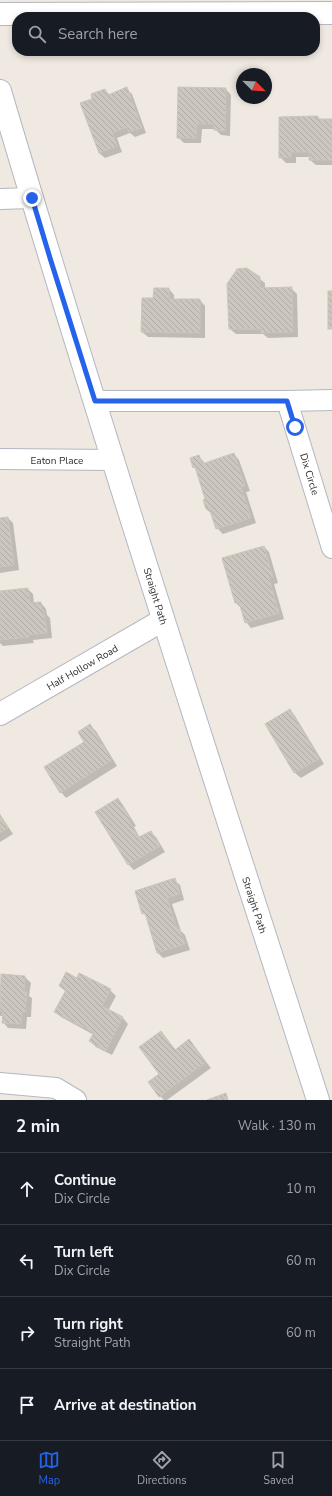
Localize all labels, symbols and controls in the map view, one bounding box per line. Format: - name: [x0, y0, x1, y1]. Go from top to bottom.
- search box: [12, 12, 320, 56]
- icon: search: [26, 23, 48, 45]
- text: Search here: [58, 24, 138, 44]
- north arrow: [236, 68, 272, 104]
- route end: [23, 189, 41, 207]
- route start: [286, 418, 304, 436]
- street label: Dix Circle: [296, 452, 322, 497]
- street label: Eaton Place: [31, 454, 83, 468]
- street label: Straight Path: [140, 566, 170, 627]
- street label: Half Hollow Road: [44, 642, 121, 694]
- street label: Straight Path: [238, 875, 270, 936]
- text: 2 min: [16, 1115, 60, 1138]
- text: Walk · 130 m: [238, 1117, 316, 1135]
- text: Continue: [54, 1170, 116, 1190]
- icon: ahead: [16, 1178, 38, 1200]
- text: 10 m: [286, 1180, 316, 1198]
- text: Dix Circle: [54, 1190, 110, 1208]
- text: Turn left: [54, 1242, 113, 1262]
- icon: left: [16, 1250, 38, 1272]
- text: 60 m: [286, 1252, 316, 1270]
- text: Dix Circle: [54, 1262, 110, 1280]
- text: Turn right: [54, 1314, 123, 1334]
- icon: right: [16, 1322, 38, 1344]
- text: 60 m: [286, 1324, 316, 1342]
- text: Straight Path: [54, 1334, 131, 1352]
- icon: arrive: [16, 1394, 38, 1416]
- text: Arrive at destination: [54, 1395, 197, 1415]
- tab: Map: [38, 1449, 60, 1488]
- tab: Directions: [137, 1449, 187, 1488]
- tab: Saved: [263, 1449, 294, 1488]

